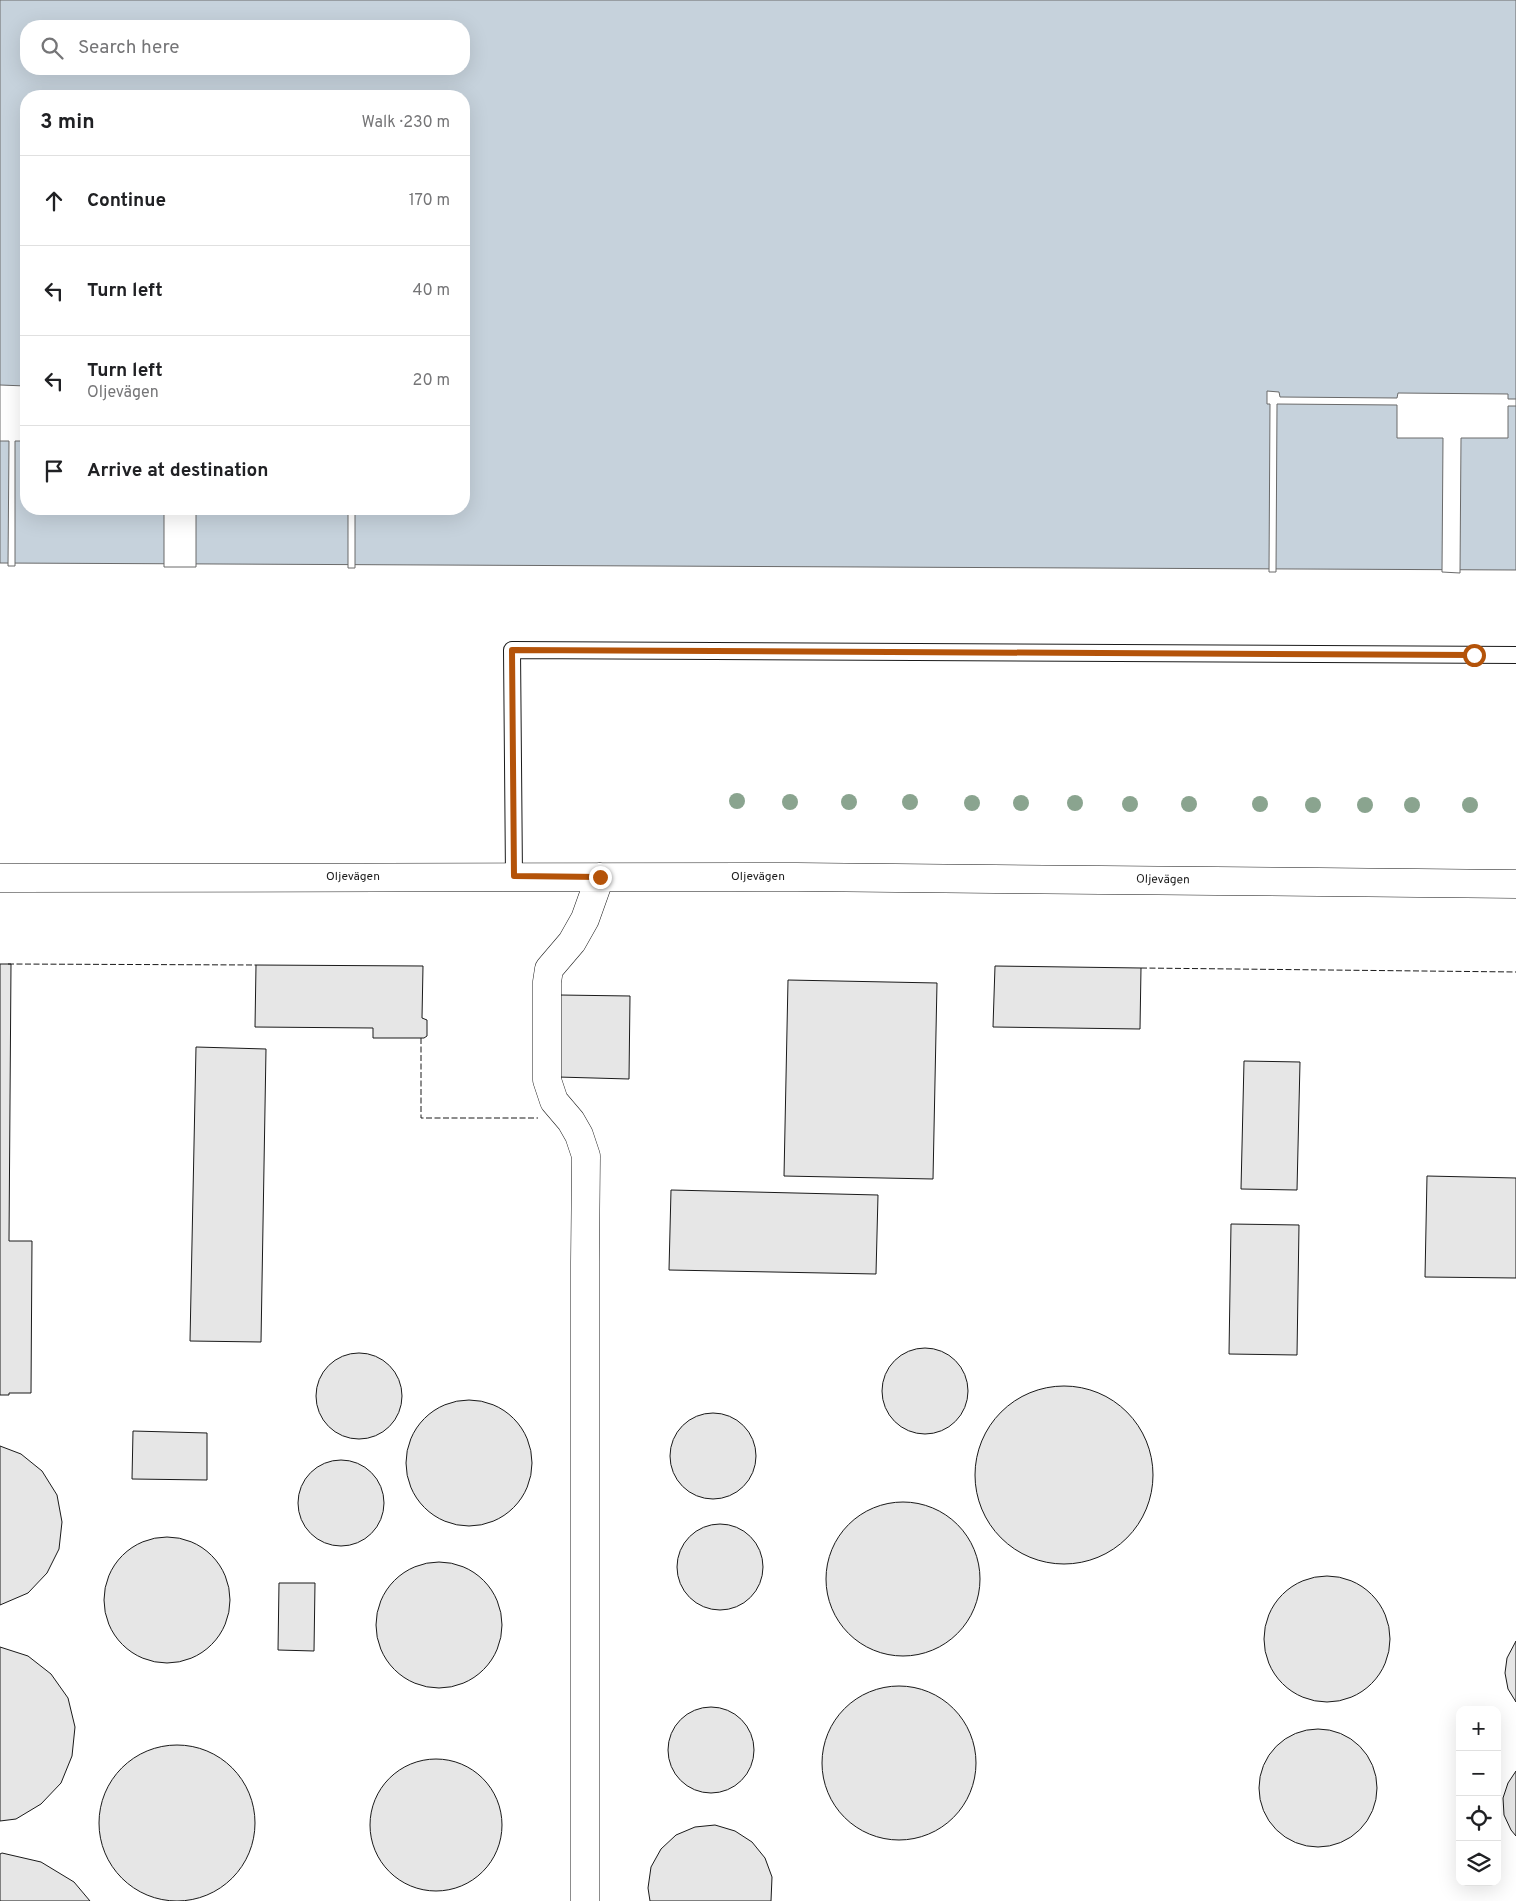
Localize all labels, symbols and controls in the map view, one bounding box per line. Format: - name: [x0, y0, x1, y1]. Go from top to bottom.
- search box: [20, 20, 470, 75]
- icon: search: [38, 34, 66, 62]
- text: Search here: [78, 36, 180, 60]
- text: 3 min: [40, 109, 95, 136]
- text: Walk · 230 m: [361, 113, 450, 133]
- icon: ahead: [40, 187, 68, 215]
- text: Continue: [87, 189, 166, 213]
- text: 170 m: [409, 191, 450, 211]
- icon: left: [40, 277, 68, 305]
- text: Turn left: [87, 279, 163, 303]
- text: 40 m: [412, 281, 450, 301]
- text: Turn left: [87, 359, 163, 383]
- icon: left: [40, 367, 68, 395]
- text: 20 m: [413, 371, 450, 391]
- text: Oljevägen: [87, 383, 159, 403]
- icon: arrive: [40, 457, 68, 485]
- text: Arrive at destination: [87, 459, 268, 483]
- route start: [1463, 644, 1486, 667]
- route end: [589, 866, 612, 889]
- street label: Oljevägen: [326, 869, 380, 885]
- street label: Oljevägen: [731, 869, 785, 885]
- street label: Oljevägen: [1136, 872, 1190, 888]
- map controls: [1456, 1706, 1501, 1886]
- button: +: [1456, 1706, 1501, 1751]
- button: −: [1456, 1751, 1501, 1796]
- button: locate: [1456, 1796, 1501, 1841]
- button: layers: [1456, 1841, 1501, 1886]

